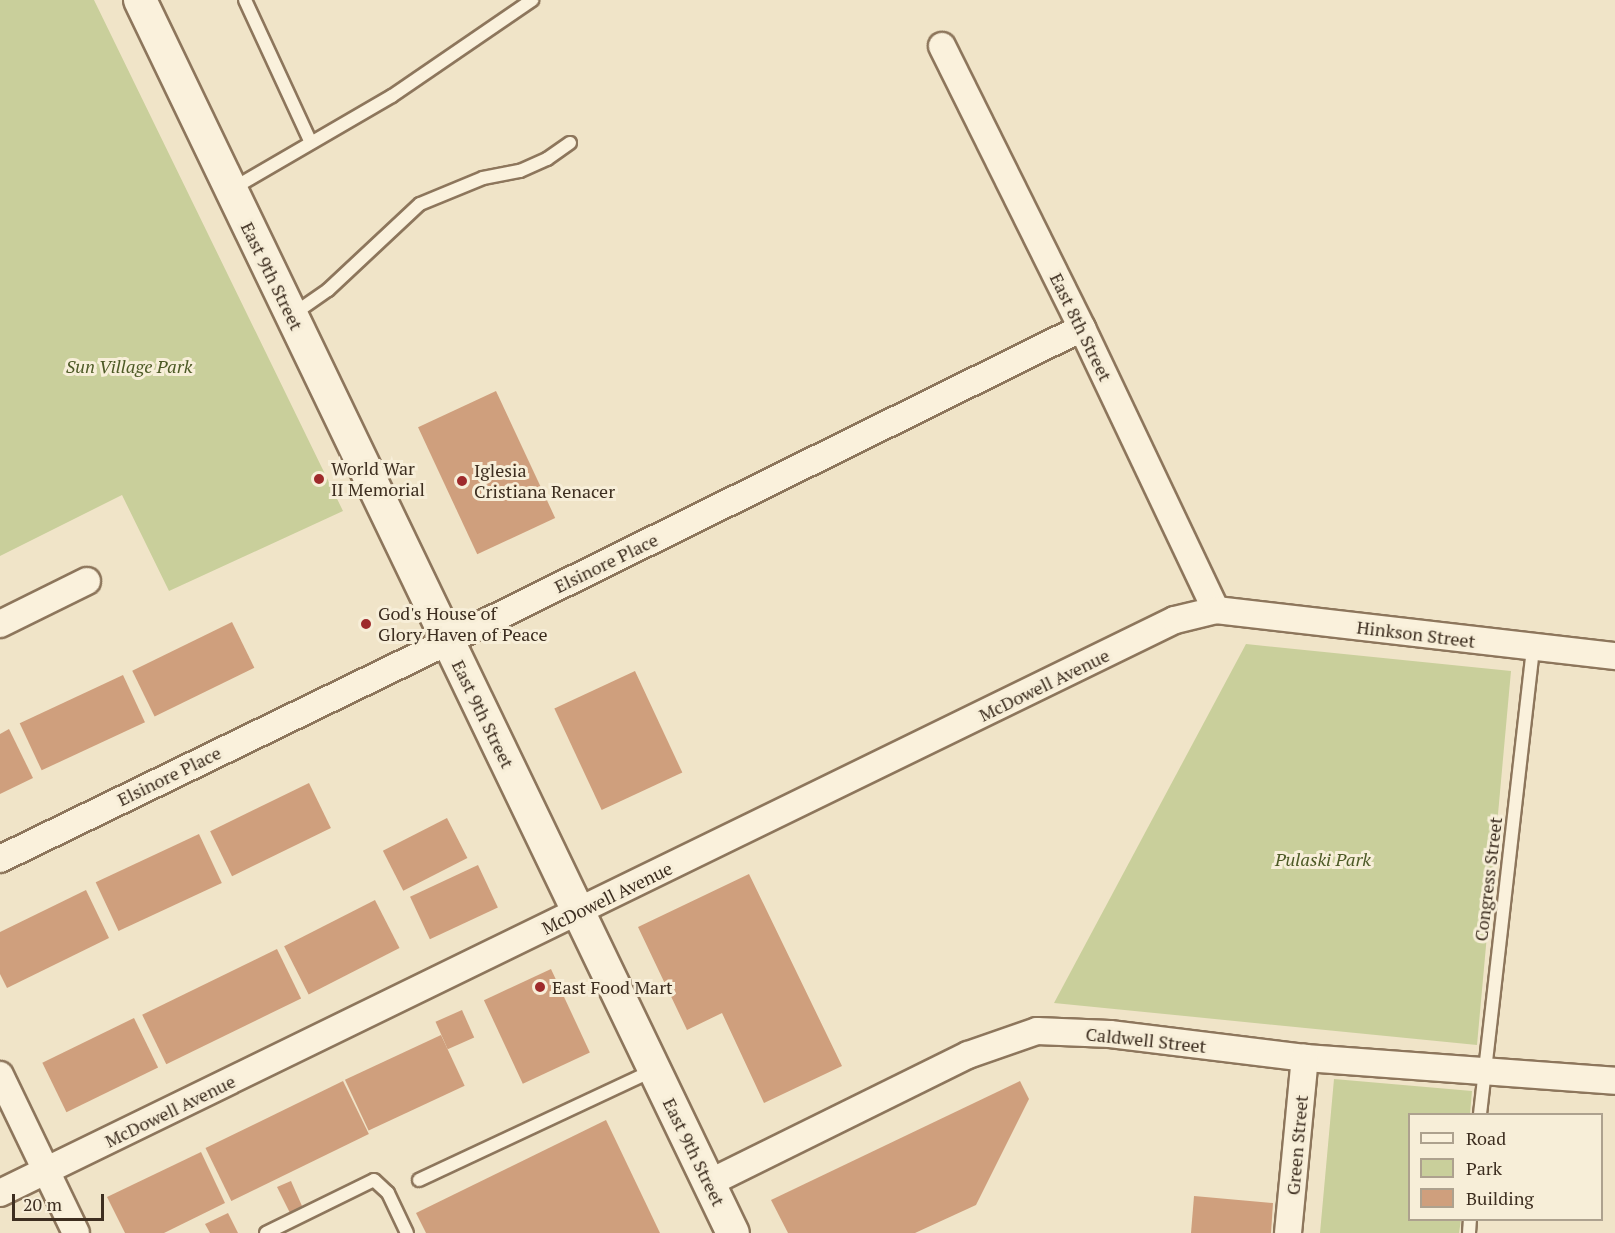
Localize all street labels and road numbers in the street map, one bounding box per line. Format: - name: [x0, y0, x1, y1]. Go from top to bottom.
- street label: East 9th Street: [237, 218, 307, 334]
- street label: East 8th Street: [1046, 269, 1116, 385]
- street label: Elsinore Place: [551, 529, 661, 597]
- street label: Hinkson Street: [1355, 616, 1477, 652]
- street label: McDowell Avenue: [975, 644, 1113, 726]
- street label: East 9th Street: [448, 656, 518, 772]
- street label: Elsinore Place: [114, 742, 224, 810]
- street label: Congress Street: [1470, 816, 1506, 942]
- street label: McDowell Avenue: [538, 857, 676, 939]
- street label: Caldwell Street: [1085, 1023, 1207, 1057]
- street label: McDowell Avenue: [101, 1070, 239, 1152]
- street label: East 9th Street: [659, 1094, 729, 1210]
- street label: Green Street: [1282, 1094, 1312, 1196]

